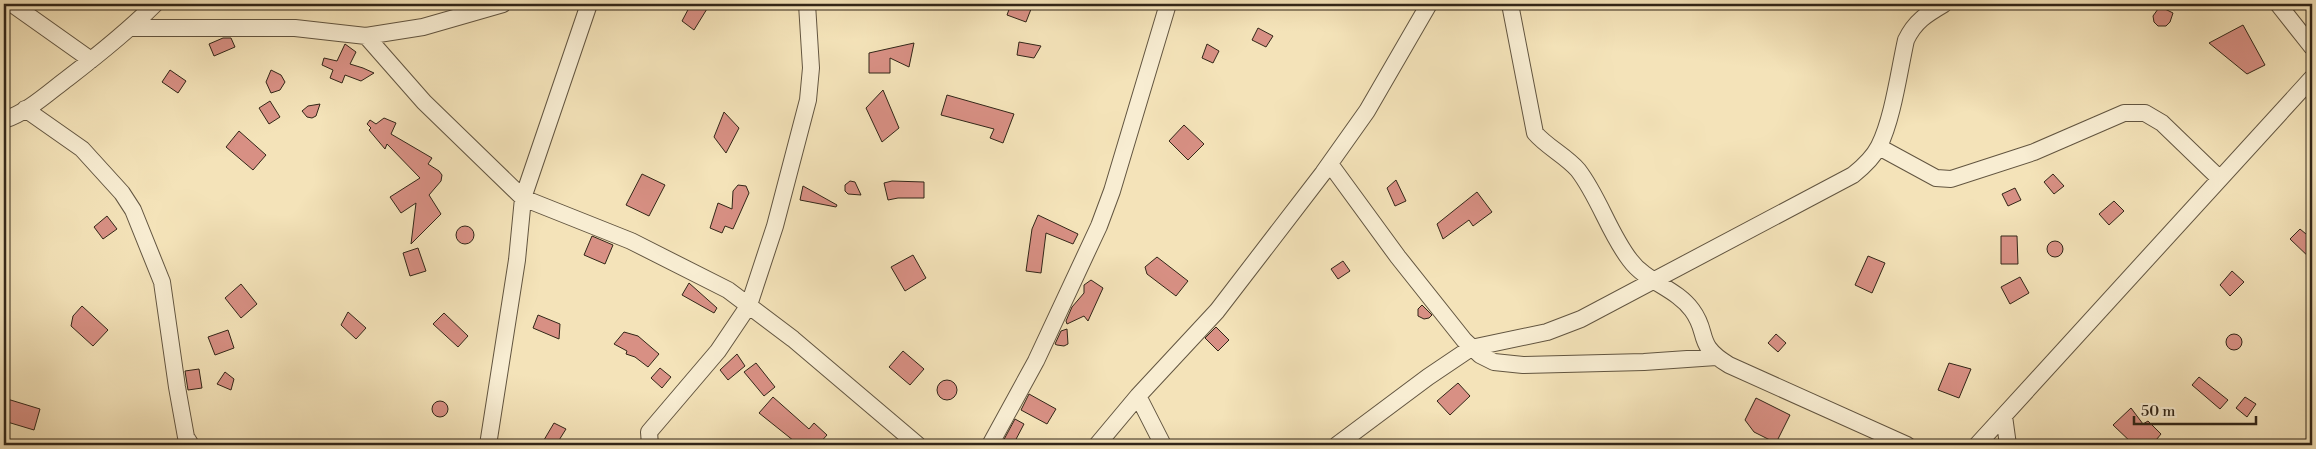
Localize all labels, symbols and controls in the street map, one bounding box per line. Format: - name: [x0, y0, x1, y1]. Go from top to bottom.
- scale bar: [2134, 394, 2256, 426]
- text: 50 m: [2141, 402, 2175, 421]

